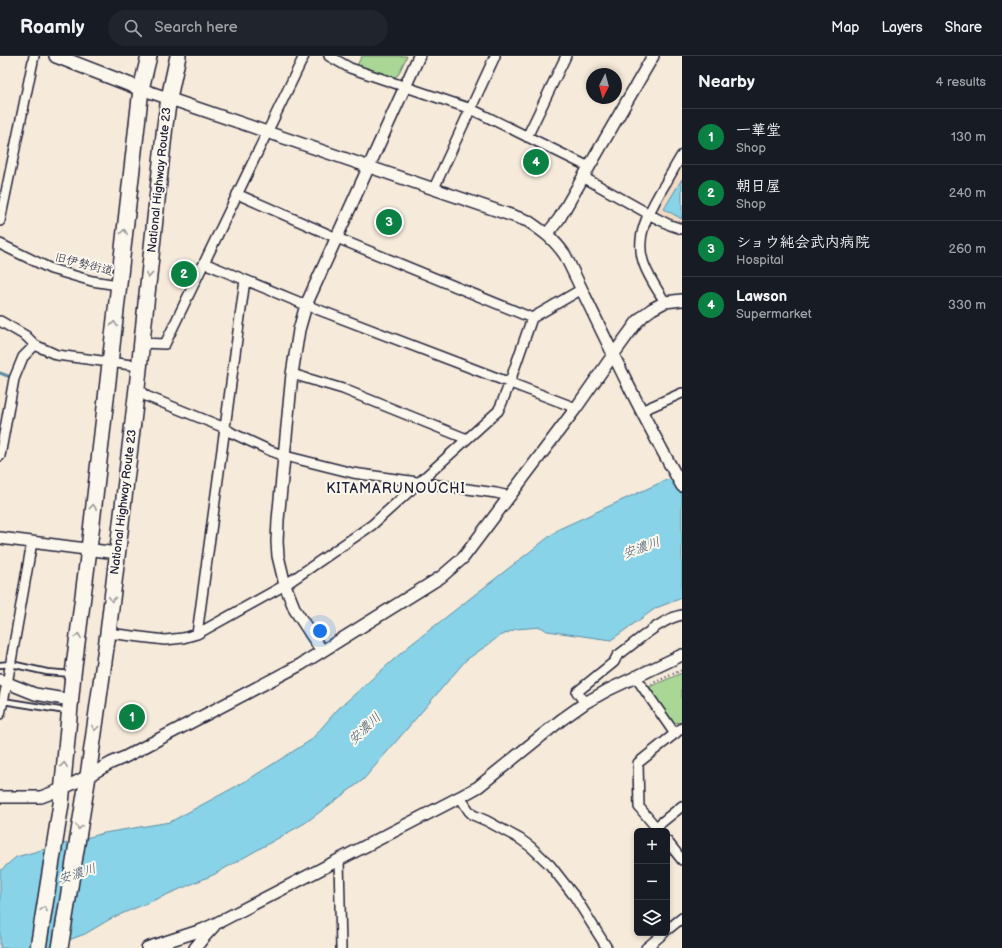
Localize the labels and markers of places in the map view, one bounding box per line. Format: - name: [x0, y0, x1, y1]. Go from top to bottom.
- pin: 4: [523, 147, 549, 177]
- pin: 3: [376, 207, 402, 237]
- pin: 2: [171, 259, 197, 289]
- pin: 1: [119, 702, 145, 732]

